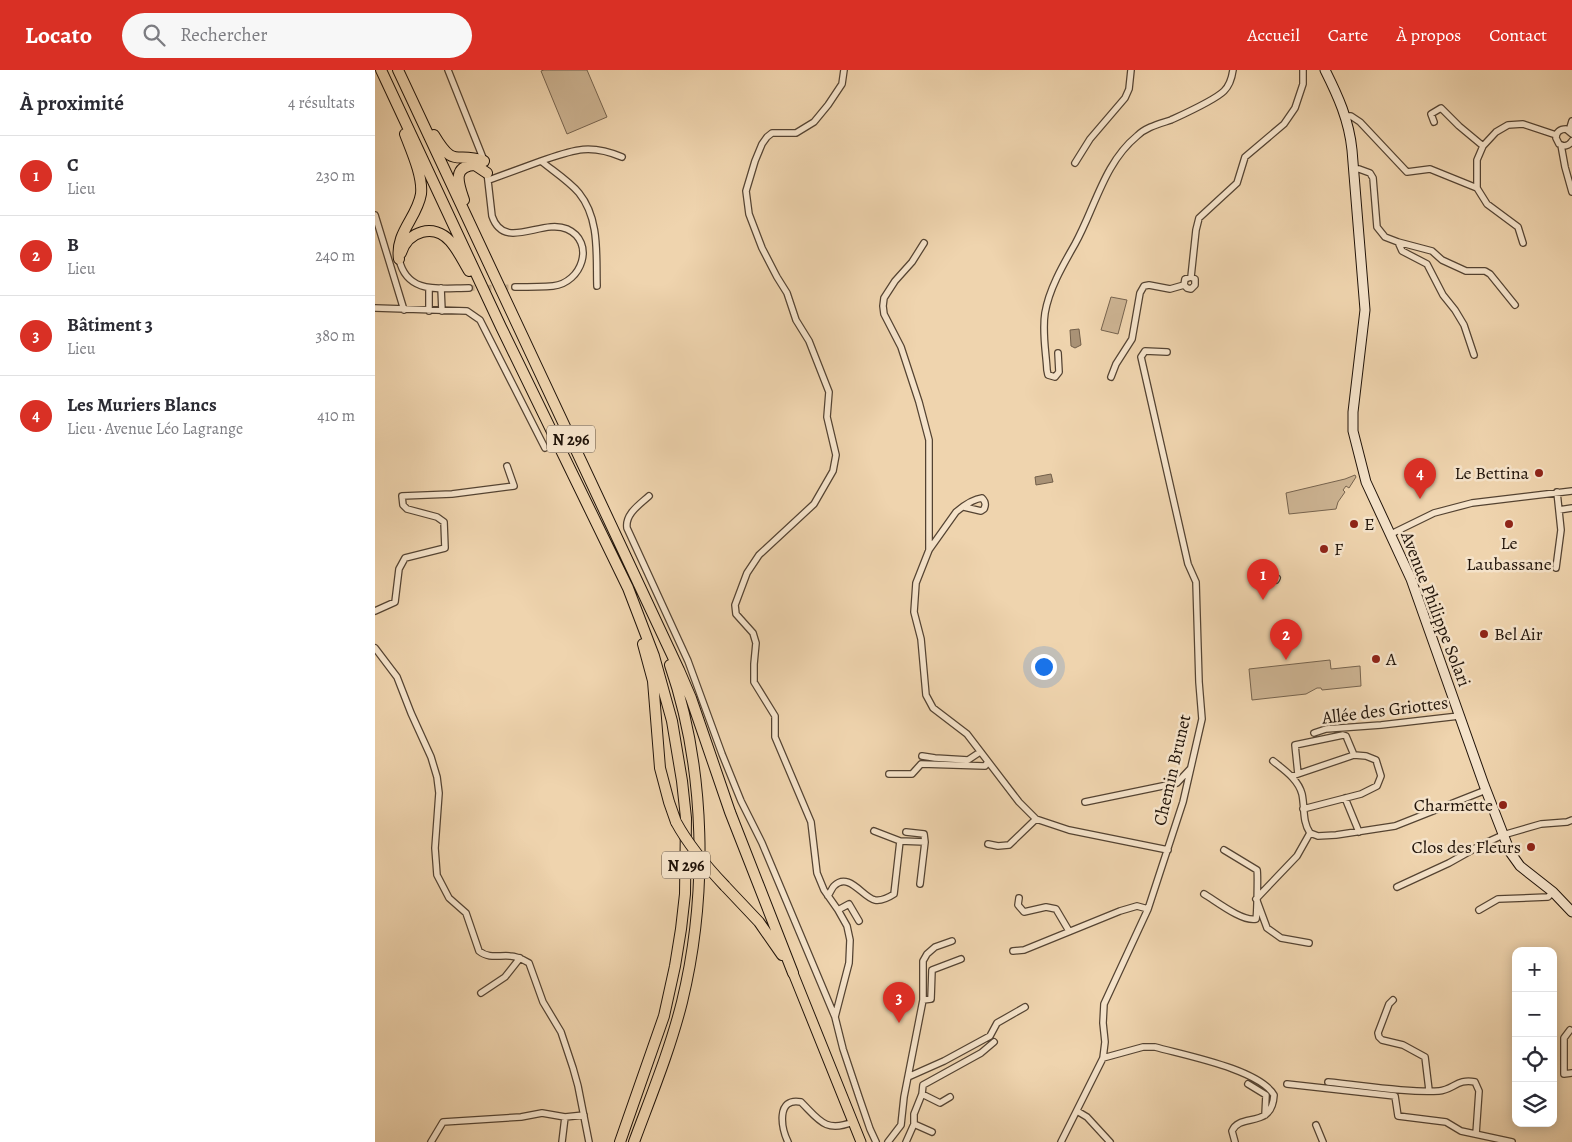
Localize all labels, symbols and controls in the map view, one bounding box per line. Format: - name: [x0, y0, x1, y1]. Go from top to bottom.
- search box: [122, 13, 472, 58]
- text: Locato: [25, 19, 92, 51]
- icon: search: [140, 21, 168, 49]
- text: Rechercher: [180, 22, 268, 48]
- text: Accueil: [1247, 23, 1300, 47]
- text: Carte: [1328, 23, 1368, 47]
- text: À propos: [1396, 23, 1461, 47]
- text: Contact: [1489, 23, 1547, 47]
- text: À proximité: [20, 89, 124, 117]
- text: 4 résultats: [288, 92, 355, 114]
- text: C: [67, 152, 79, 178]
- text: 1: [33, 165, 39, 187]
- text: 230 m: [316, 165, 355, 187]
- text: Lieu: [67, 178, 95, 200]
- text: B: [67, 232, 79, 258]
- text: 2: [32, 245, 40, 267]
- text: 240 m: [315, 245, 355, 267]
- text: Lieu: [67, 258, 95, 280]
- text: Bâtiment 3: [67, 312, 153, 338]
- text: 3: [33, 325, 39, 347]
- text: 380 m: [316, 325, 355, 347]
- text: Lieu: [67, 338, 95, 360]
- text: Les Muriers Blancs: [67, 392, 217, 418]
- text: 4: [32, 405, 40, 427]
- text: 410 m: [317, 405, 355, 427]
- text: Lieu · Avenue Léo Lagrange: [67, 418, 243, 440]
- road number: N 296: [547, 426, 595, 452]
- pin: 4: [1404, 458, 1436, 499]
- place label: Le Bettina: [1454, 461, 1530, 485]
- marker: Le Bettina: [1533, 467, 1545, 479]
- place label: E: [1364, 512, 1375, 536]
- marker: E: [1348, 518, 1360, 530]
- marker: Le Laubassane: [1503, 518, 1515, 530]
- street label: Avenue Philippe Solari: [1395, 527, 1477, 690]
- place label: Le Laubassane: [1466, 531, 1552, 576]
- place label: F: [1334, 537, 1343, 561]
- marker: F: [1318, 543, 1330, 555]
- pin: 1: [1247, 559, 1279, 600]
- pin: 2: [1270, 619, 1302, 660]
- place label: Bel Air: [1494, 622, 1543, 646]
- marker: Bel Air: [1478, 628, 1490, 640]
- place label: A: [1385, 647, 1397, 671]
- marker: A: [1370, 653, 1382, 665]
- your location: [1031, 654, 1057, 680]
- street label: Allée des Griottes: [1320, 690, 1449, 730]
- street label: Chemin Brunet: [1148, 712, 1196, 828]
- place label: Charmette: [1414, 793, 1493, 817]
- marker: Charmette: [1497, 799, 1509, 811]
- place label: Clos des Fleurs: [1412, 835, 1521, 859]
- marker: Clos des Fleurs: [1525, 841, 1537, 853]
- road number: N 296: [662, 852, 710, 878]
- map controls: [1512, 947, 1557, 1127]
- button: +: [1512, 947, 1557, 992]
- pin: 3: [883, 982, 915, 1023]
- button: −: [1512, 992, 1557, 1037]
- button: locate: [1512, 1037, 1557, 1082]
- button: layers: [1512, 1082, 1557, 1127]

